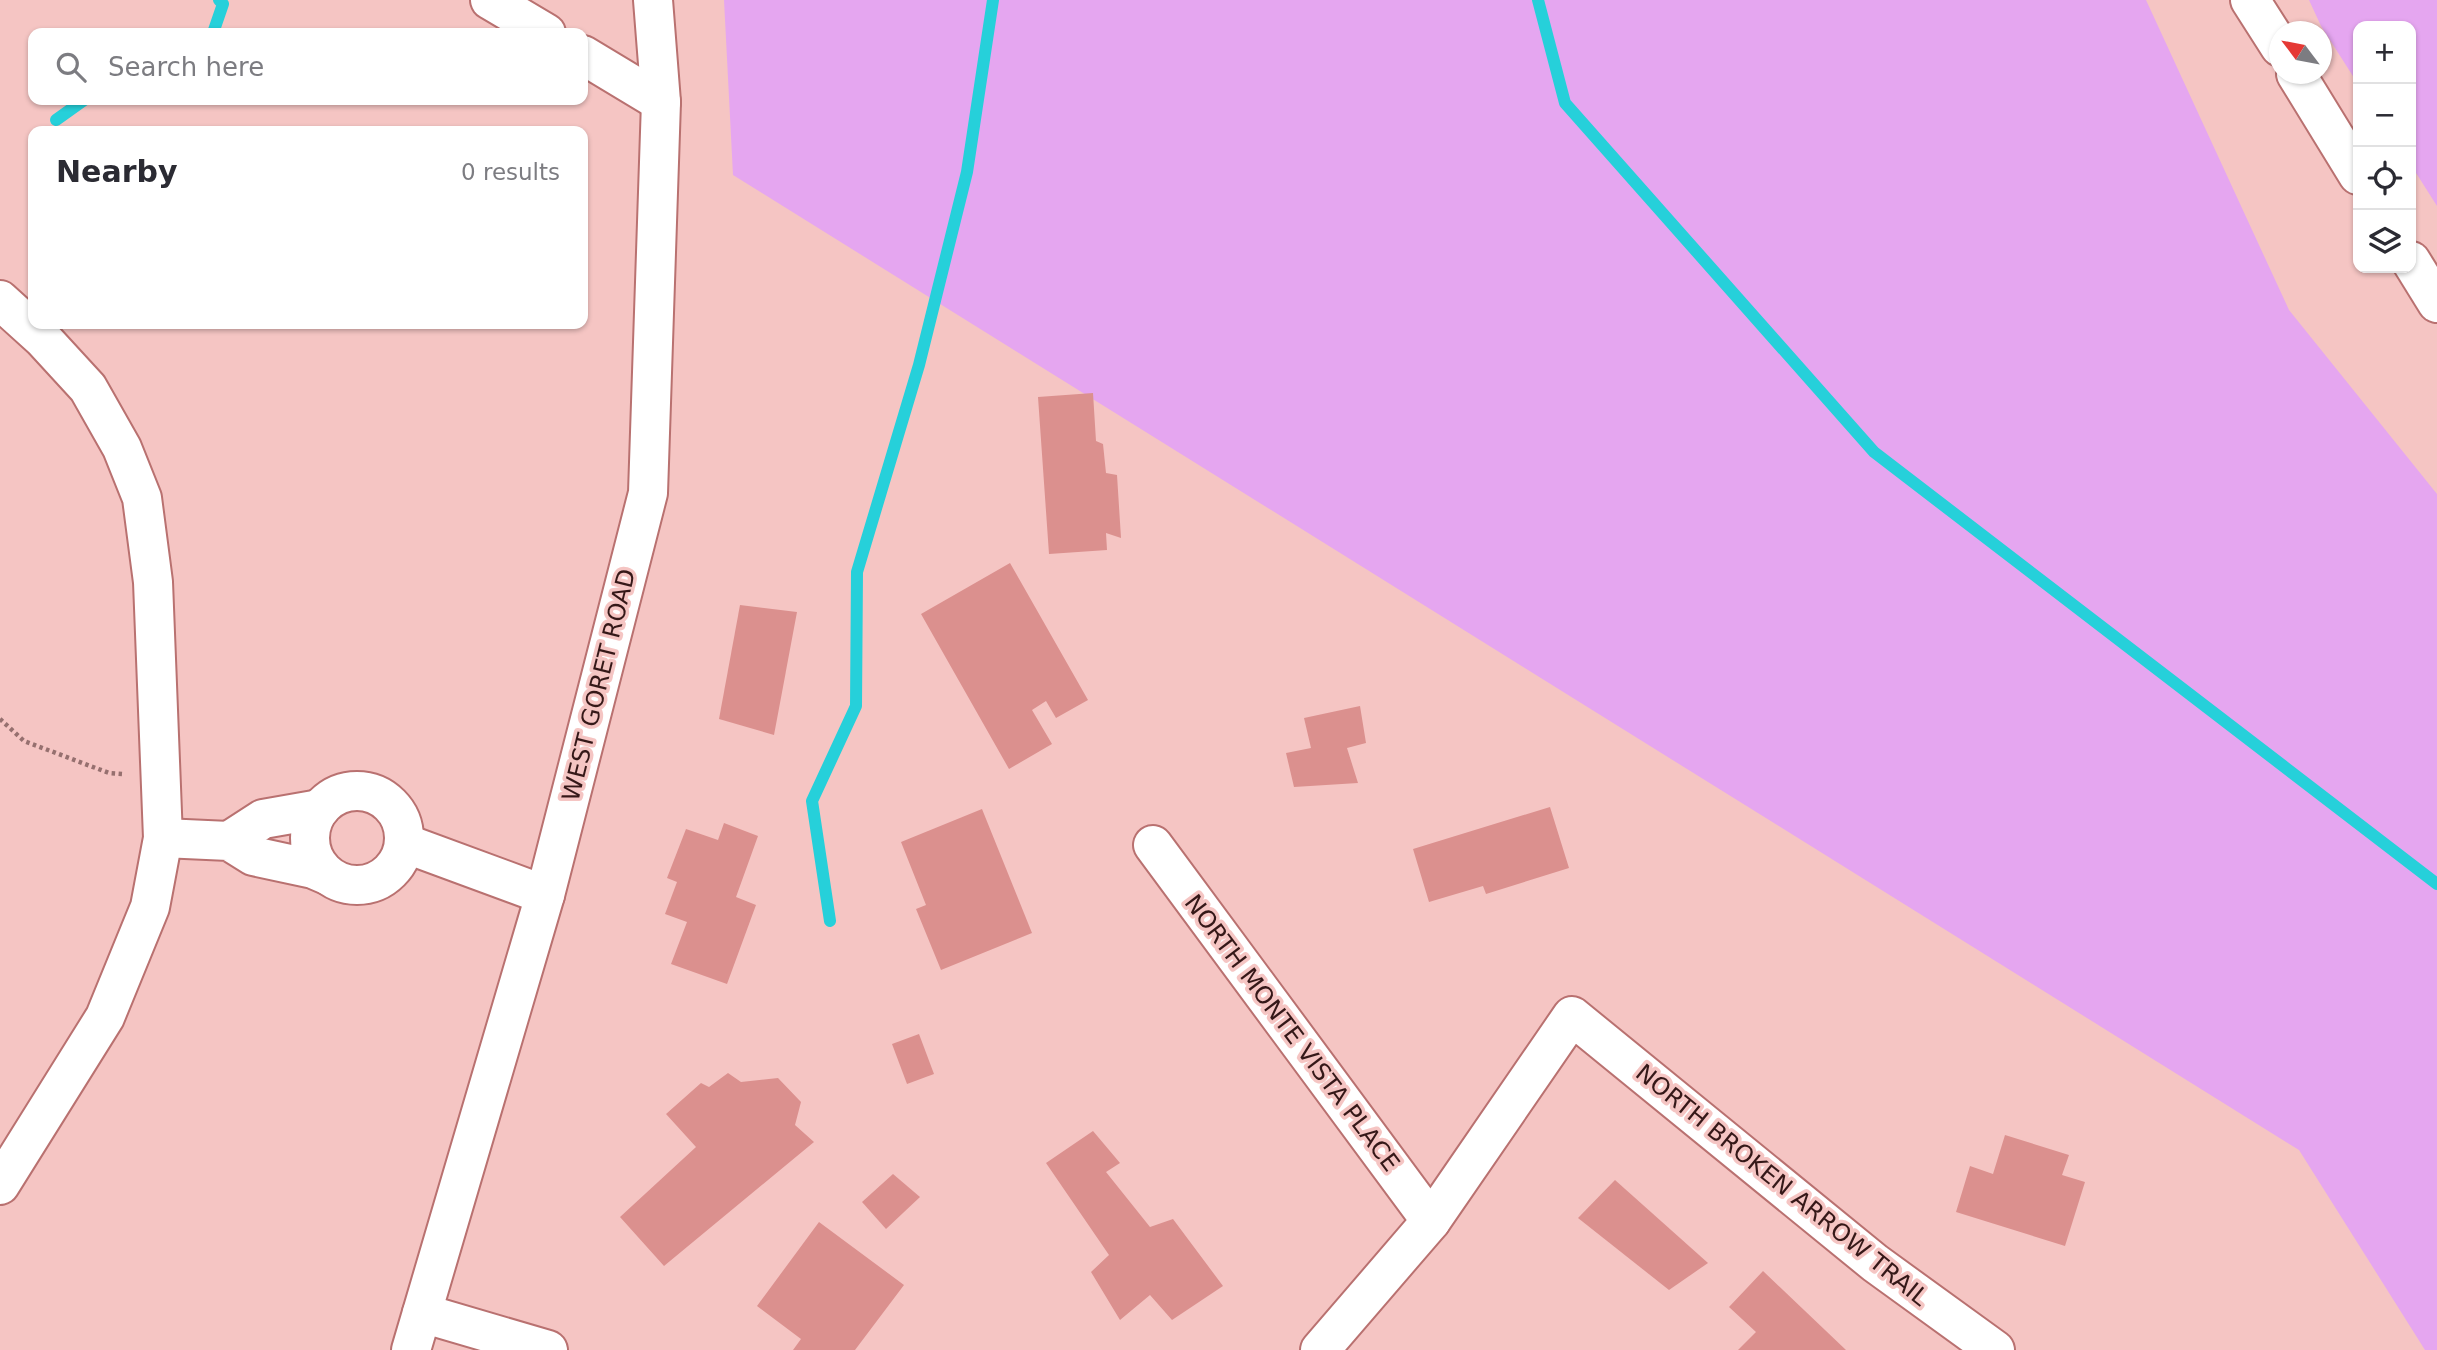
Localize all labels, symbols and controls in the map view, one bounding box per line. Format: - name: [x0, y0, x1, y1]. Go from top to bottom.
- north arrow: [2269, 21, 2332, 84]
- map controls: [2353, 21, 2416, 273]
- button: +: [2353, 21, 2416, 84]
- search box: [28, 28, 588, 105]
- icon: search: [52, 48, 90, 86]
- text: Search here: [108, 52, 264, 82]
- button: −: [2353, 84, 2416, 147]
- button: locate: [2353, 147, 2416, 210]
- text: Nearby: [56, 154, 178, 189]
- text: 0 results: [461, 159, 560, 185]
- button: layers: [2353, 210, 2416, 273]
- street label: WEST GORET ROAD: [557, 566, 641, 804]
- street label: NORTH MONTE VISTA PLACE: [1179, 889, 1405, 1177]
- street label: NORTH BROKEN ARROW TRAIL: [1630, 1058, 1934, 1312]

